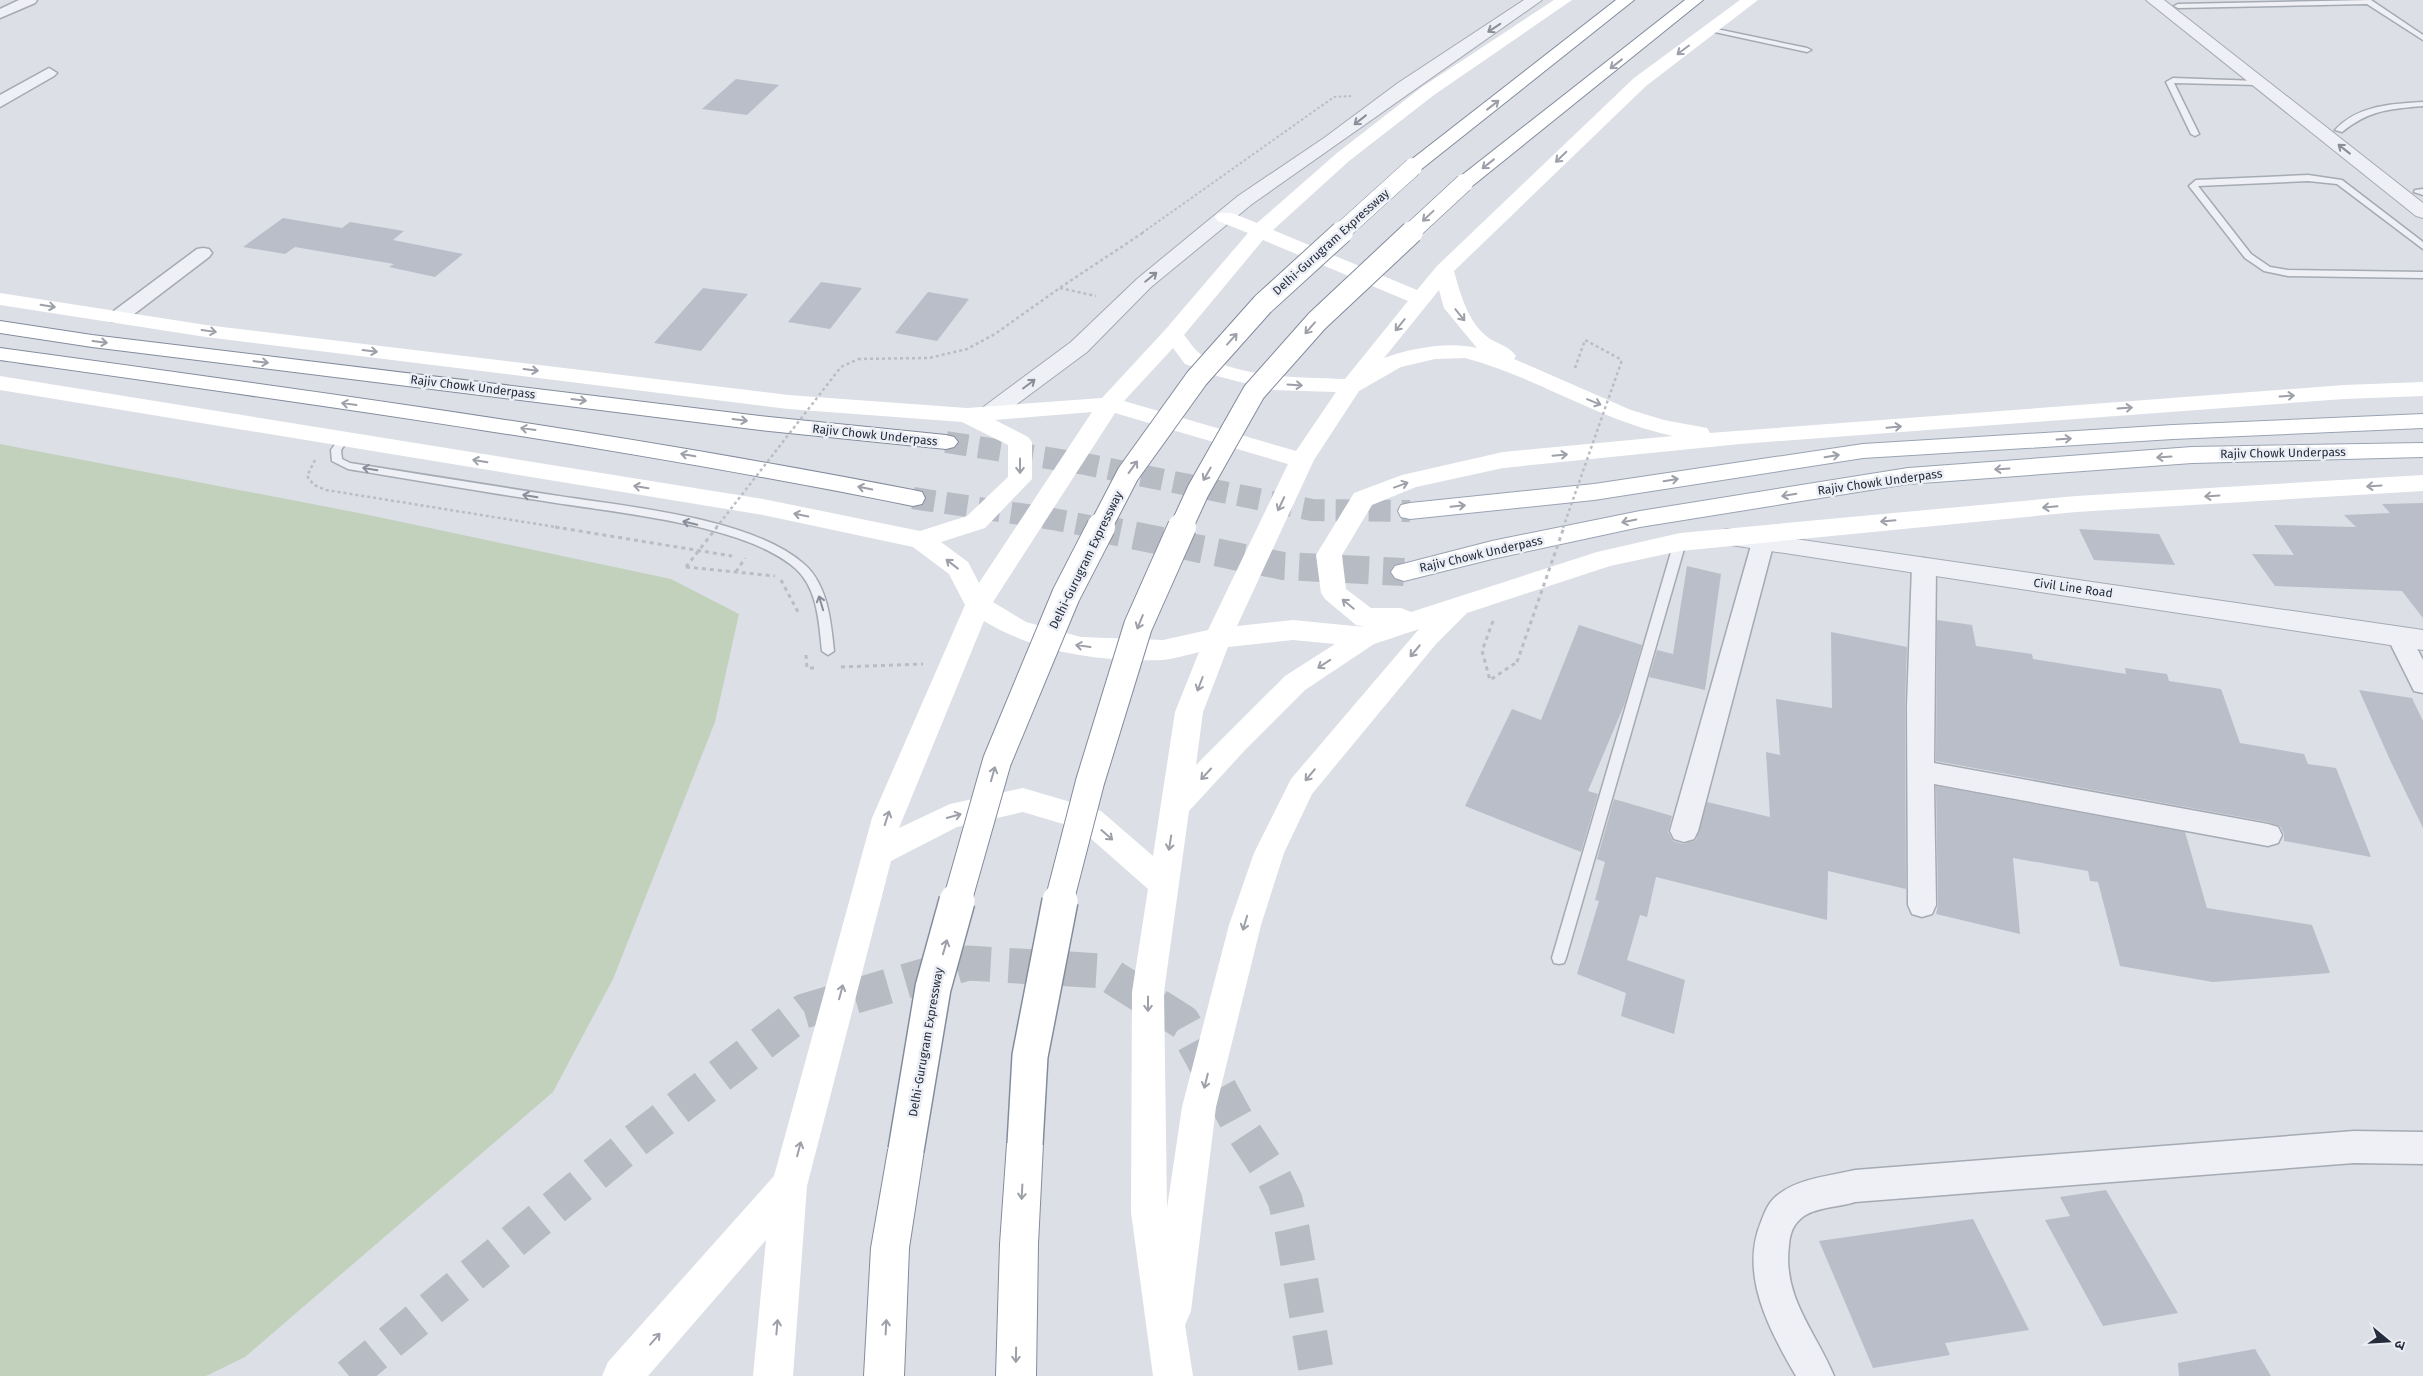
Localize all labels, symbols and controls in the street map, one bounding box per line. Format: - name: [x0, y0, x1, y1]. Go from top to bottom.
- one-way arrow: [1487, 23, 1501, 33]
- one-way arrow: [1676, 45, 1690, 55]
- one-way arrow: [1610, 58, 1623, 69]
- one-way arrow: [1486, 99, 1499, 110]
- one-way arrow: [1354, 114, 1367, 125]
- one-way arrow: [2338, 144, 2351, 155]
- one-way arrow: [1556, 151, 1568, 163]
- one-way arrow: [1481, 159, 1495, 169]
- street label: Delhi-Gurugram Expressway: [1270, 186, 1392, 298]
- one-way arrow: [1422, 210, 1435, 222]
- one-way arrow: [1144, 272, 1157, 283]
- one-way arrow: [40, 302, 56, 312]
- one-way arrow: [1454, 309, 1465, 322]
- one-way arrow: [1395, 318, 1406, 331]
- one-way arrow: [1305, 321, 1316, 334]
- one-way arrow: [201, 326, 217, 336]
- one-way arrow: [1226, 332, 1238, 345]
- one-way arrow: [92, 337, 108, 347]
- one-way arrow: [362, 346, 378, 356]
- one-way arrow: [253, 357, 269, 367]
- one-way arrow: [523, 365, 539, 375]
- street label: Rajiv Chowk Underpass: [410, 372, 537, 402]
- one-way arrow: [1022, 379, 1036, 389]
- one-way arrow: [1286, 380, 1302, 389]
- one-way arrow: [2279, 392, 2295, 401]
- one-way arrow: [571, 395, 587, 405]
- one-way arrow: [342, 398, 358, 408]
- one-way arrow: [1586, 398, 1601, 407]
- one-way arrow: [2117, 403, 2133, 412]
- one-way arrow: [732, 415, 748, 425]
- street label: Rajiv Chowk Underpass: [812, 421, 939, 449]
- one-way arrow: [1885, 422, 1901, 431]
- one-way arrow: [520, 424, 536, 434]
- one-way arrow: [2056, 435, 2072, 444]
- street label: Rajiv Chowk Underpass: [2220, 445, 2346, 461]
- one-way arrow: [680, 449, 696, 459]
- one-way arrow: [1551, 450, 1567, 459]
- one-way arrow: [1824, 451, 1840, 461]
- one-way arrow: [2157, 453, 2173, 462]
- one-way arrow: [473, 456, 489, 466]
- one-way arrow: [1015, 458, 1025, 474]
- one-way arrow: [1127, 461, 1138, 474]
- one-way arrow: [362, 464, 378, 474]
- one-way arrow: [1995, 464, 2011, 474]
- street label: Rajiv Chowk Underpass: [1817, 466, 1944, 498]
- one-way arrow: [1202, 467, 1212, 482]
- one-way arrow: [1663, 475, 1679, 485]
- one-way arrow: [1392, 480, 1408, 489]
- one-way arrow: [2367, 481, 2383, 490]
- one-way arrow: [633, 482, 649, 492]
- one-way arrow: [857, 482, 873, 492]
- street label: Delhi-Gurugram Expressway: [1046, 489, 1126, 631]
- one-way arrow: [523, 490, 539, 500]
- one-way arrow: [1781, 490, 1797, 500]
- one-way arrow: [2204, 491, 2220, 500]
- one-way arrow: [1276, 497, 1286, 512]
- one-way arrow: [1450, 501, 1466, 511]
- one-way arrow: [2042, 502, 2058, 511]
- one-way arrow: [793, 510, 809, 519]
- one-way arrow: [1621, 517, 1637, 527]
- one-way arrow: [1880, 517, 1896, 526]
- one-way arrow: [683, 518, 699, 527]
- street label: Rajiv Chowk Underpass: [1418, 533, 1544, 575]
- one-way arrow: [946, 559, 959, 570]
- street label: Civil Line Road: [2032, 576, 2114, 600]
- one-way arrow: [815, 596, 825, 612]
- one-way arrow: [1342, 599, 1355, 610]
- one-way arrow: [1135, 614, 1144, 629]
- one-way arrow: [1075, 641, 1091, 651]
- one-way arrow: [1409, 644, 1420, 657]
- one-way arrow: [1318, 659, 1332, 669]
- one-way arrow: [1195, 676, 1204, 691]
- one-way arrow: [989, 767, 999, 783]
- one-way arrow: [1200, 767, 1212, 780]
- one-way arrow: [1304, 769, 1316, 782]
- one-way arrow: [883, 811, 893, 827]
- one-way arrow: [946, 811, 962, 820]
- one-way arrow: [1100, 829, 1113, 841]
- one-way arrow: [1165, 835, 1175, 851]
- one-way arrow: [1240, 915, 1250, 931]
- one-way arrow: [940, 940, 950, 956]
- street label: Delhi-Gurugram Expressway: [906, 966, 946, 1118]
- one-way arrow: [837, 985, 847, 1001]
- one-way arrow: [1143, 996, 1153, 1012]
- one-way arrow: [1201, 1073, 1210, 1089]
- one-way arrow: [795, 1142, 804, 1158]
- one-way arrow: [1017, 1184, 1026, 1200]
- north arrow: [2363, 1316, 2413, 1366]
- one-way arrow: [772, 1320, 782, 1336]
- one-way arrow: [882, 1320, 891, 1336]
- one-way arrow: [649, 1333, 660, 1346]
- text: उ: [2390, 1338, 2409, 1352]
- one-way arrow: [1012, 1346, 1021, 1362]

